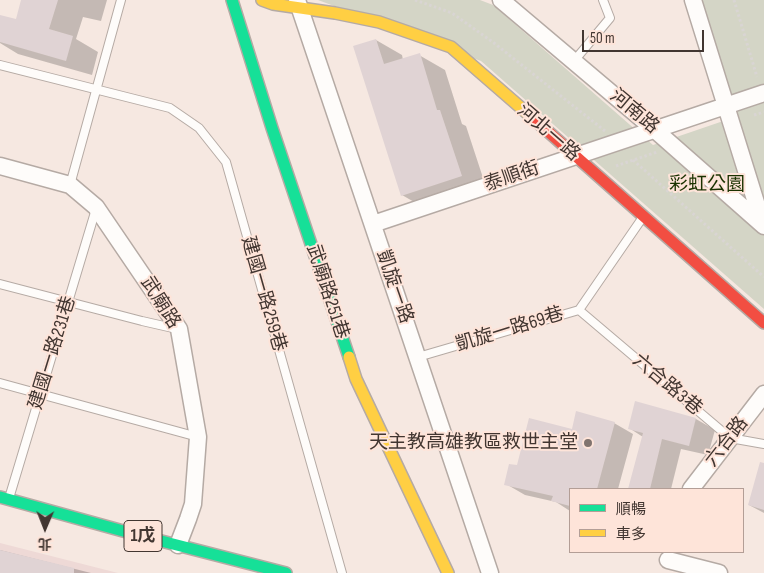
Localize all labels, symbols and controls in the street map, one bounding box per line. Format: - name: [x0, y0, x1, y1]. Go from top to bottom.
- scale bar: [584, 20, 706, 52]
- text: 50 m: [590, 29, 615, 48]
- street label: 河南路: [605, 85, 663, 139]
- street label: 河北一路: [512, 99, 584, 167]
- street label: 泰順街: [481, 157, 543, 197]
- park label: 彩虹公園: [669, 174, 745, 196]
- street label: 建國一路259巷: [236, 234, 290, 354]
- street label: 武廟路251巷: [301, 242, 353, 342]
- street label: 凱旋一路: [371, 247, 417, 327]
- street label: 武廟路: [135, 273, 185, 333]
- street label: 建國一路231巷: [25, 293, 81, 413]
- street label: 凱旋一路69巷: [453, 303, 567, 357]
- street label: 六合路3巷: [628, 349, 706, 421]
- street label: 六合路: [700, 413, 754, 471]
- place label: 天主教高雄教區救世主堂: [369, 432, 578, 454]
- marker: 天主教高雄教區救世主堂: [582, 437, 594, 449]
- legend: [569, 488, 744, 553]
- text: 順暢: [616, 500, 646, 519]
- north arrow: [20, 503, 70, 553]
- road number: 1戊: [124, 520, 162, 552]
- text: 車多: [616, 525, 646, 544]
- text: 北: [38, 535, 52, 552]

